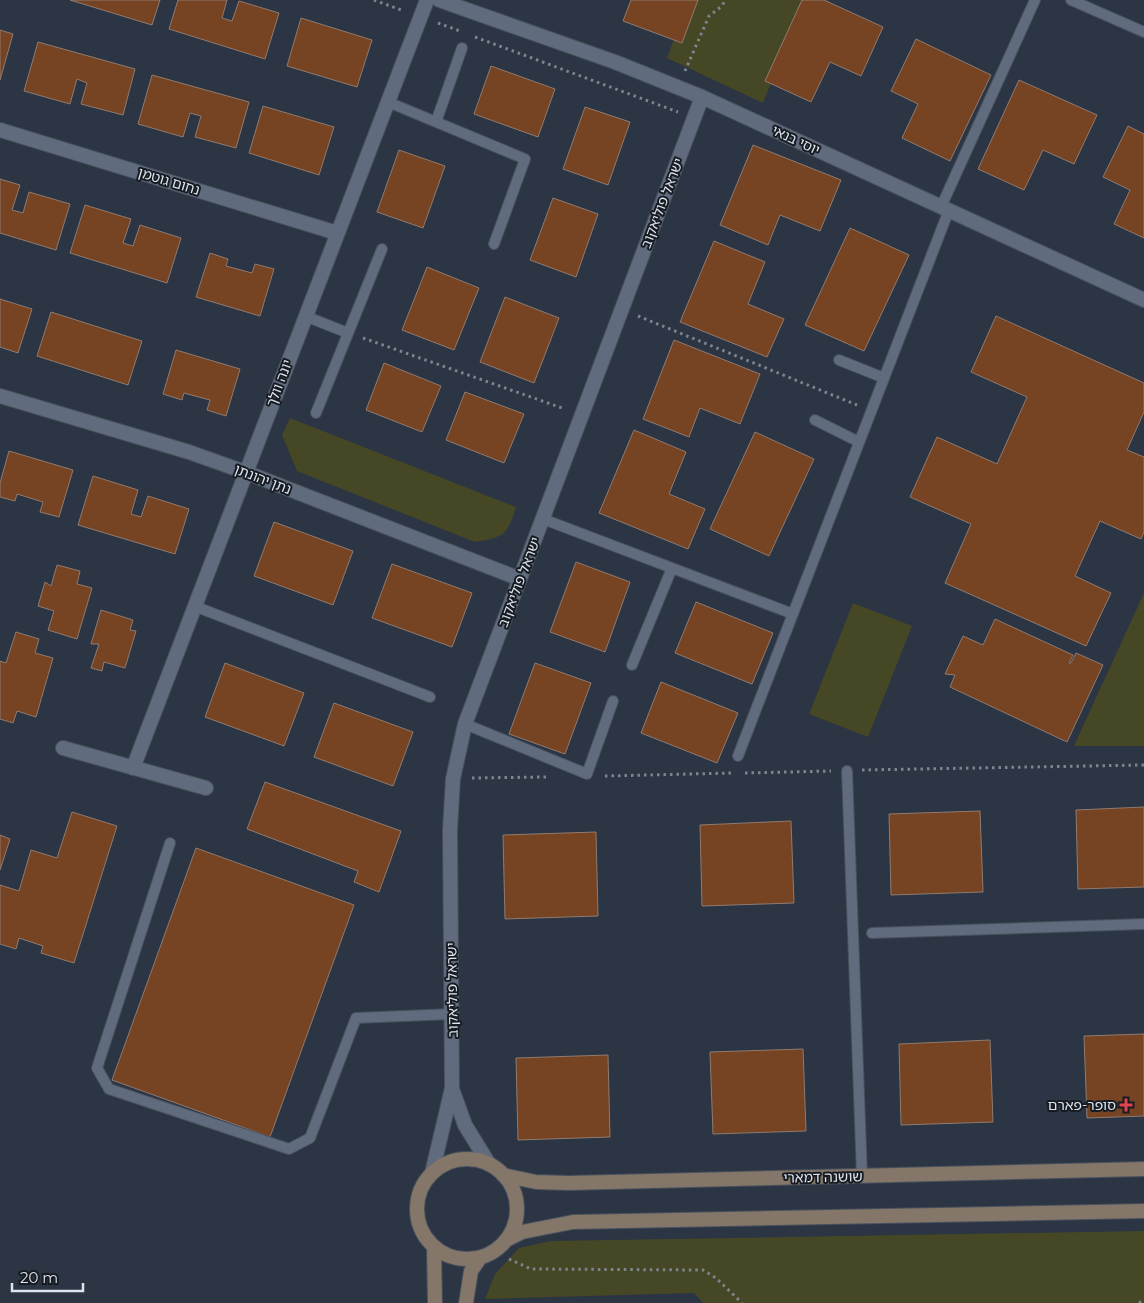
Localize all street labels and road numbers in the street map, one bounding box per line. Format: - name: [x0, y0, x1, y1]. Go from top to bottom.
- street label: יוסי בנאי: [769, 121, 823, 159]
- street label: ישראל פוליאקוב: [637, 155, 687, 251]
- street label: נחום גוטמן: [136, 163, 202, 199]
- street label: יונה וולך: [262, 357, 296, 409]
- street label: נתן יהונתן: [232, 460, 294, 498]
- street label: ישראל פוליאקוב: [494, 534, 544, 630]
- street label: ישראל פוליאקוב: [442, 942, 462, 1038]
- street label: שושנה דמארי: [783, 1167, 863, 1187]

